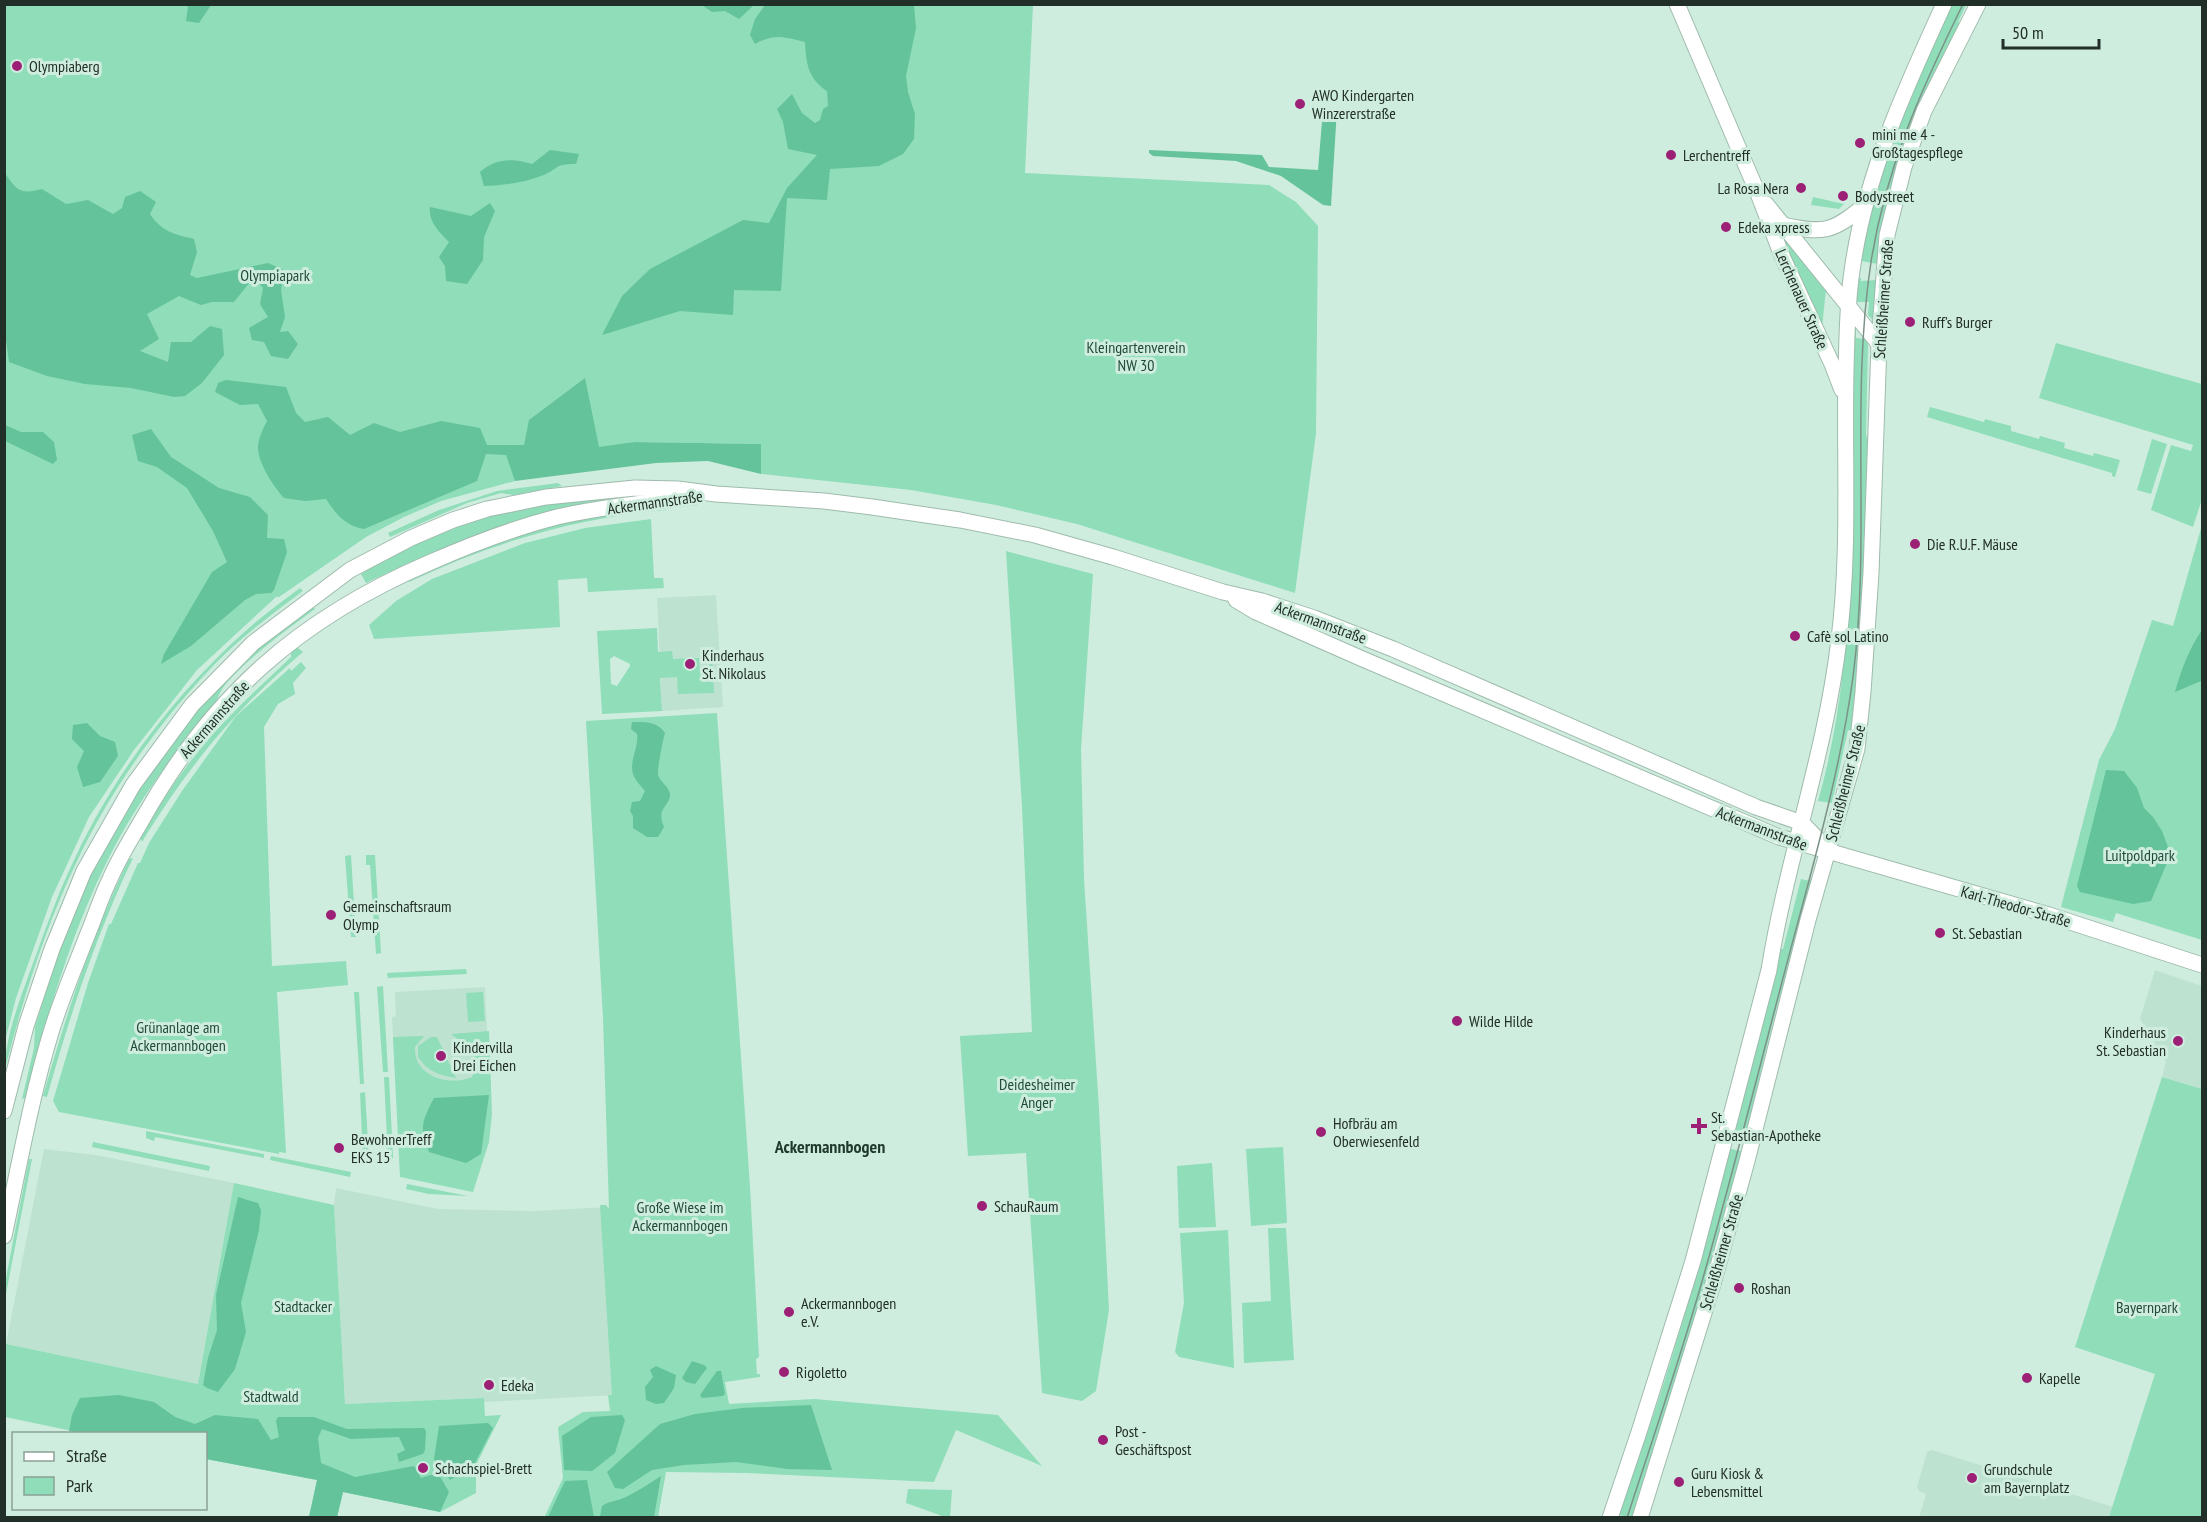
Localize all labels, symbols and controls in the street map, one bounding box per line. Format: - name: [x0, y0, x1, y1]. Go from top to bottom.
- scale bar: [2003, 12, 2099, 50]
- text: 50 m: [2012, 21, 2044, 44]
- place label: Olympiaberg: [29, 56, 100, 76]
- marker: Olympiaberg: [10, 59, 24, 73]
- place label: AWO Kindergarten Winzererstraße: [1312, 85, 1414, 123]
- marker: AWO Kindergarten Winzererstraße: [1293, 97, 1307, 111]
- place label: mini me 4 - Großtagespflege: [1872, 124, 1963, 162]
- marker: mini me 4 - Großtagespflege: [1853, 136, 1867, 150]
- place label: Lerchentreff: [1683, 145, 1751, 165]
- marker: Lerchentreff: [1664, 148, 1678, 162]
- place label: La Rosa Nera: [1718, 178, 1789, 198]
- marker: La Rosa Nera: [1794, 181, 1808, 195]
- place label: Bodystreet: [1855, 186, 1915, 206]
- marker: Bodystreet: [1836, 189, 1850, 203]
- place label: Edeka xpress: [1738, 217, 1810, 237]
- marker: Edeka xpress: [1719, 220, 1733, 234]
- street label: Schleißheimer Straße: [1869, 239, 1897, 359]
- street label: Lerchenauer Straße: [1771, 246, 1833, 352]
- park label: Olympiapark: [240, 265, 311, 285]
- place label: Ruff’s Burger: [1922, 312, 1993, 332]
- marker: Ruff’s Burger: [1903, 315, 1917, 329]
- park label: Kleingartenverein NW 30: [1086, 337, 1186, 375]
- street label: Ackermannstraße: [606, 485, 704, 519]
- place label: Die R.U.F. Mäuse: [1927, 534, 2018, 554]
- marker: Die R.U.F. Mäuse: [1908, 537, 1922, 551]
- street label: Ackermannstraße: [1272, 596, 1370, 648]
- place label: Cafè sol Latino: [1807, 626, 1889, 646]
- marker: Cafè sol Latino: [1788, 629, 1802, 643]
- place label: Kinderhaus St. Nikolaus: [702, 645, 766, 683]
- marker: Kinderhaus St. Nikolaus: [683, 657, 697, 671]
- street label: Ackermannstraße: [175, 676, 253, 762]
- street label: Schleißheimer Straße: [1821, 723, 1869, 843]
- street label: Ackermannstraße: [1714, 801, 1810, 855]
- park label: Luitpoldpark: [2105, 845, 2176, 865]
- street label: Karl-Theodor-Straße: [1959, 881, 2073, 931]
- place label: Gemeinschaftsraum Olymp: [343, 896, 451, 934]
- marker: Gemeinschaftsraum Olymp: [324, 908, 338, 922]
- place label: St. Sebastian: [1952, 923, 2022, 943]
- marker: St. Sebastian: [1933, 926, 1947, 940]
- place label: Wilde Hilde: [1469, 1011, 1533, 1031]
- marker: Wilde Hilde: [1450, 1014, 1464, 1028]
- park label: Grünanlage am Ackermannbogen: [130, 1017, 226, 1055]
- place label: Kinderhaus St. Sebastian: [2096, 1022, 2166, 1060]
- marker: Kinderhaus St. Sebastian: [2171, 1034, 2185, 1048]
- place label: Kindervilla Drei Eichen: [453, 1037, 516, 1075]
- marker: Kindervilla Drei Eichen: [434, 1049, 448, 1063]
- park label: Deidesheimer Anger: [999, 1074, 1076, 1112]
- place label: St. Sebastian-Apotheke: [1711, 1107, 1821, 1145]
- place label: Hofbräu am Oberwiesenfeld: [1333, 1113, 1420, 1151]
- marker: St. Sebastian-Apotheke: [1692, 1119, 1706, 1133]
- marker: Hofbräu am Oberwiesenfeld: [1314, 1125, 1328, 1139]
- place label: BewohnerTreff EKS 15: [351, 1129, 432, 1167]
- district label: Ackermannbogen: [774, 1135, 885, 1158]
- marker: BewohnerTreff EKS 15: [332, 1141, 346, 1155]
- street label: Schleißheimer Straße: [1695, 1192, 1747, 1312]
- place label: SchauRaum: [994, 1196, 1058, 1216]
- park label: Große Wiese im Ackermannbogen: [632, 1197, 728, 1235]
- marker: SchauRaum: [975, 1199, 989, 1213]
- place label: Roshan: [1751, 1278, 1791, 1298]
- marker: Roshan: [1732, 1281, 1746, 1295]
- place label: Ackermannbogen e.V.: [801, 1293, 896, 1331]
- park label: Stadtacker: [274, 1296, 333, 1316]
- park label: Bayernpark: [2116, 1297, 2179, 1317]
- marker: Ackermannbogen e.V.: [782, 1305, 796, 1319]
- place label: Rigoletto: [796, 1362, 847, 1382]
- marker: Rigoletto: [777, 1365, 791, 1379]
- place label: Kapelle: [2039, 1368, 2081, 1388]
- marker: Kapelle: [2020, 1371, 2034, 1385]
- place label: Edeka: [501, 1375, 534, 1395]
- marker: Edeka: [482, 1378, 496, 1392]
- park label: Stadtwald: [243, 1386, 299, 1406]
- place label: Post - Geschäftspost: [1115, 1421, 1192, 1459]
- legend: [12, 1432, 207, 1510]
- marker: Post - Geschäftspost: [1096, 1433, 1110, 1447]
- text: Straße: [66, 1444, 107, 1467]
- place label: Schachspiel-Brett: [435, 1458, 532, 1478]
- place label: Grundschule am Bayernplatz: [1984, 1459, 2070, 1497]
- marker: Schachspiel-Brett: [416, 1461, 430, 1475]
- place label: Guru Kiosk & Lebensmittel: [1691, 1463, 1764, 1501]
- marker: Grundschule am Bayernplatz: [1965, 1471, 1979, 1485]
- text: Park: [66, 1474, 93, 1497]
- marker: Guru Kiosk & Lebensmittel: [1672, 1475, 1686, 1489]

